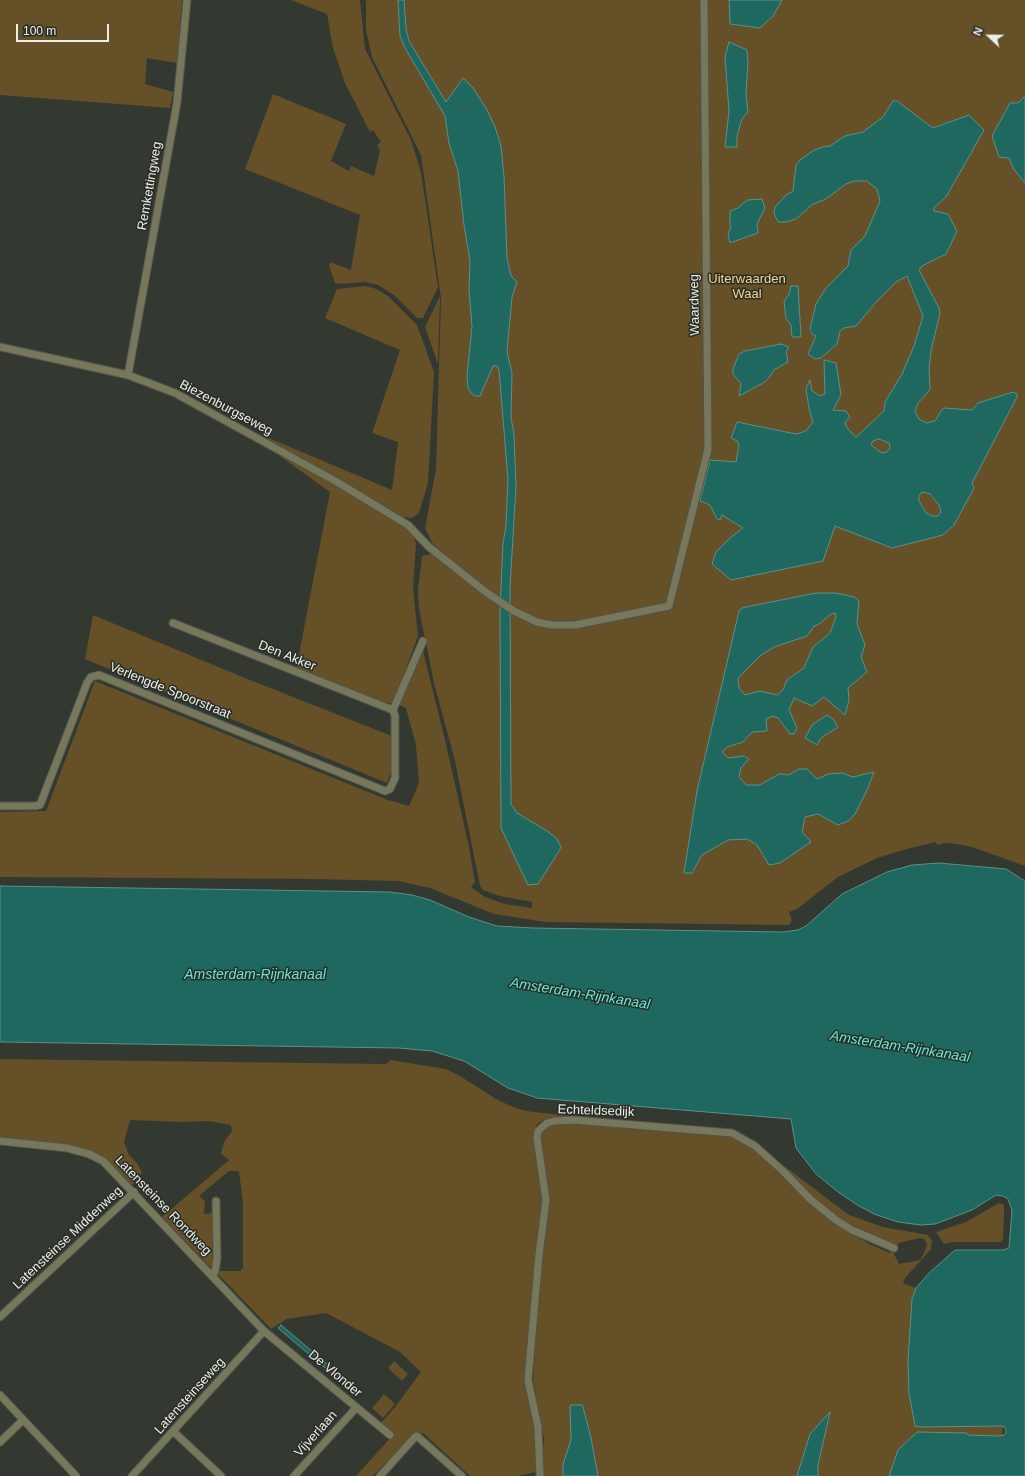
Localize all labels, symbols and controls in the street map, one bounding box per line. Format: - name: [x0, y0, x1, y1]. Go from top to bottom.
- scale bar: [18, 16, 111, 42]
- north arrow: [969, 16, 1009, 56]
- text: 100 m: [23, 24, 56, 38]
- text: N: [971, 26, 985, 37]
- street label: Remkettingweg: [135, 141, 165, 231]
- park label: Uiterwaarden Waal: [708, 271, 786, 302]
- street label: Waardweg: [687, 274, 703, 336]
- street label: Biezenburgseweg: [177, 377, 275, 439]
- street label: Den Akker: [256, 637, 318, 675]
- street label: Verlengde Spoorstraat: [107, 660, 233, 722]
- water label: Amsterdam-Rijnkanaal: [184, 967, 326, 983]
- water label: Amsterdam-Rijnkanaal: [509, 975, 651, 1013]
- water label: Amsterdam-Rijnkanaal: [829, 1028, 971, 1066]
- street label: Echteldsedijk: [557, 1102, 635, 1120]
- street label: Latensteinse Rondweg: [111, 1153, 215, 1259]
- street label: Latensteinse Middenweg: [10, 1183, 126, 1293]
- street label: De Vlonder: [305, 1347, 365, 1401]
- street label: Latensteinseweg: [152, 1355, 228, 1437]
- street label: Vijverlaan: [291, 1408, 341, 1460]

